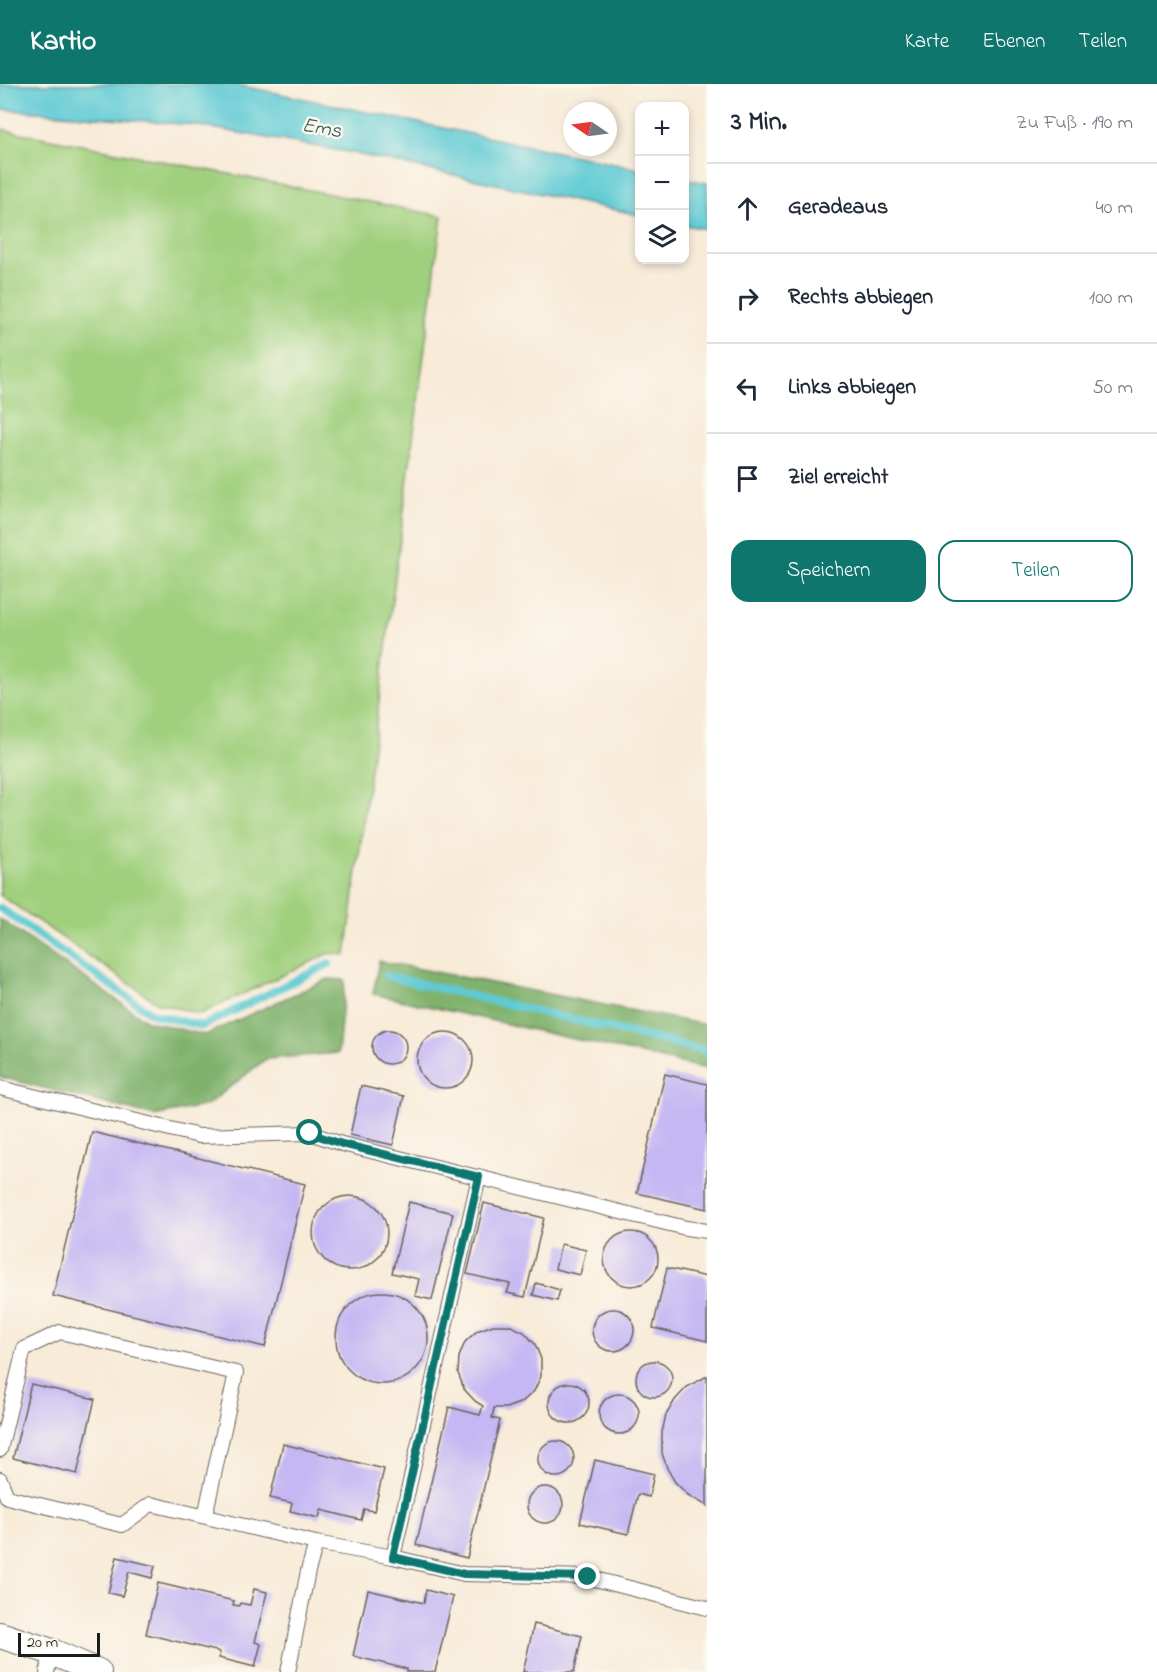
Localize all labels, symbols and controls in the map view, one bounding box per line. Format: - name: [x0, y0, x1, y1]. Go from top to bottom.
- text: Kartio: [30, 22, 96, 63]
- text: Karte: [905, 27, 949, 57]
- text: Ebenen: [982, 27, 1045, 57]
- text: Teilen: [1078, 27, 1127, 57]
- north arrow: [563, 102, 617, 156]
- map controls: [635, 102, 689, 264]
- button: +: [635, 102, 689, 156]
- text: 3 Min.: [731, 104, 787, 142]
- text: Zu Fuß · 190 m: [1016, 109, 1133, 138]
- water label: Ems: [299, 111, 344, 147]
- button: −: [635, 156, 689, 210]
- icon: ahead: [731, 192, 764, 225]
- text: Geradeaus: [788, 192, 888, 224]
- text: 40 m: [1096, 194, 1133, 223]
- button: layers: [635, 210, 689, 264]
- icon: right: [731, 282, 764, 315]
- text: Rechts abbiegen: [788, 282, 933, 314]
- text: 100 m: [1089, 284, 1133, 313]
- icon: left: [731, 372, 764, 405]
- text: Links abbiegen: [788, 372, 916, 404]
- text: 50 m: [1092, 374, 1133, 403]
- icon: arrive: [731, 462, 764, 495]
- text: Ziel erreicht: [788, 462, 888, 494]
- button: Speichern: [731, 540, 926, 602]
- button: Teilen: [938, 540, 1133, 602]
- route start: [296, 1119, 322, 1145]
- route end: [574, 1563, 600, 1589]
- scale bar: [18, 1630, 100, 1658]
- text: 20 m: [27, 1631, 58, 1655]

